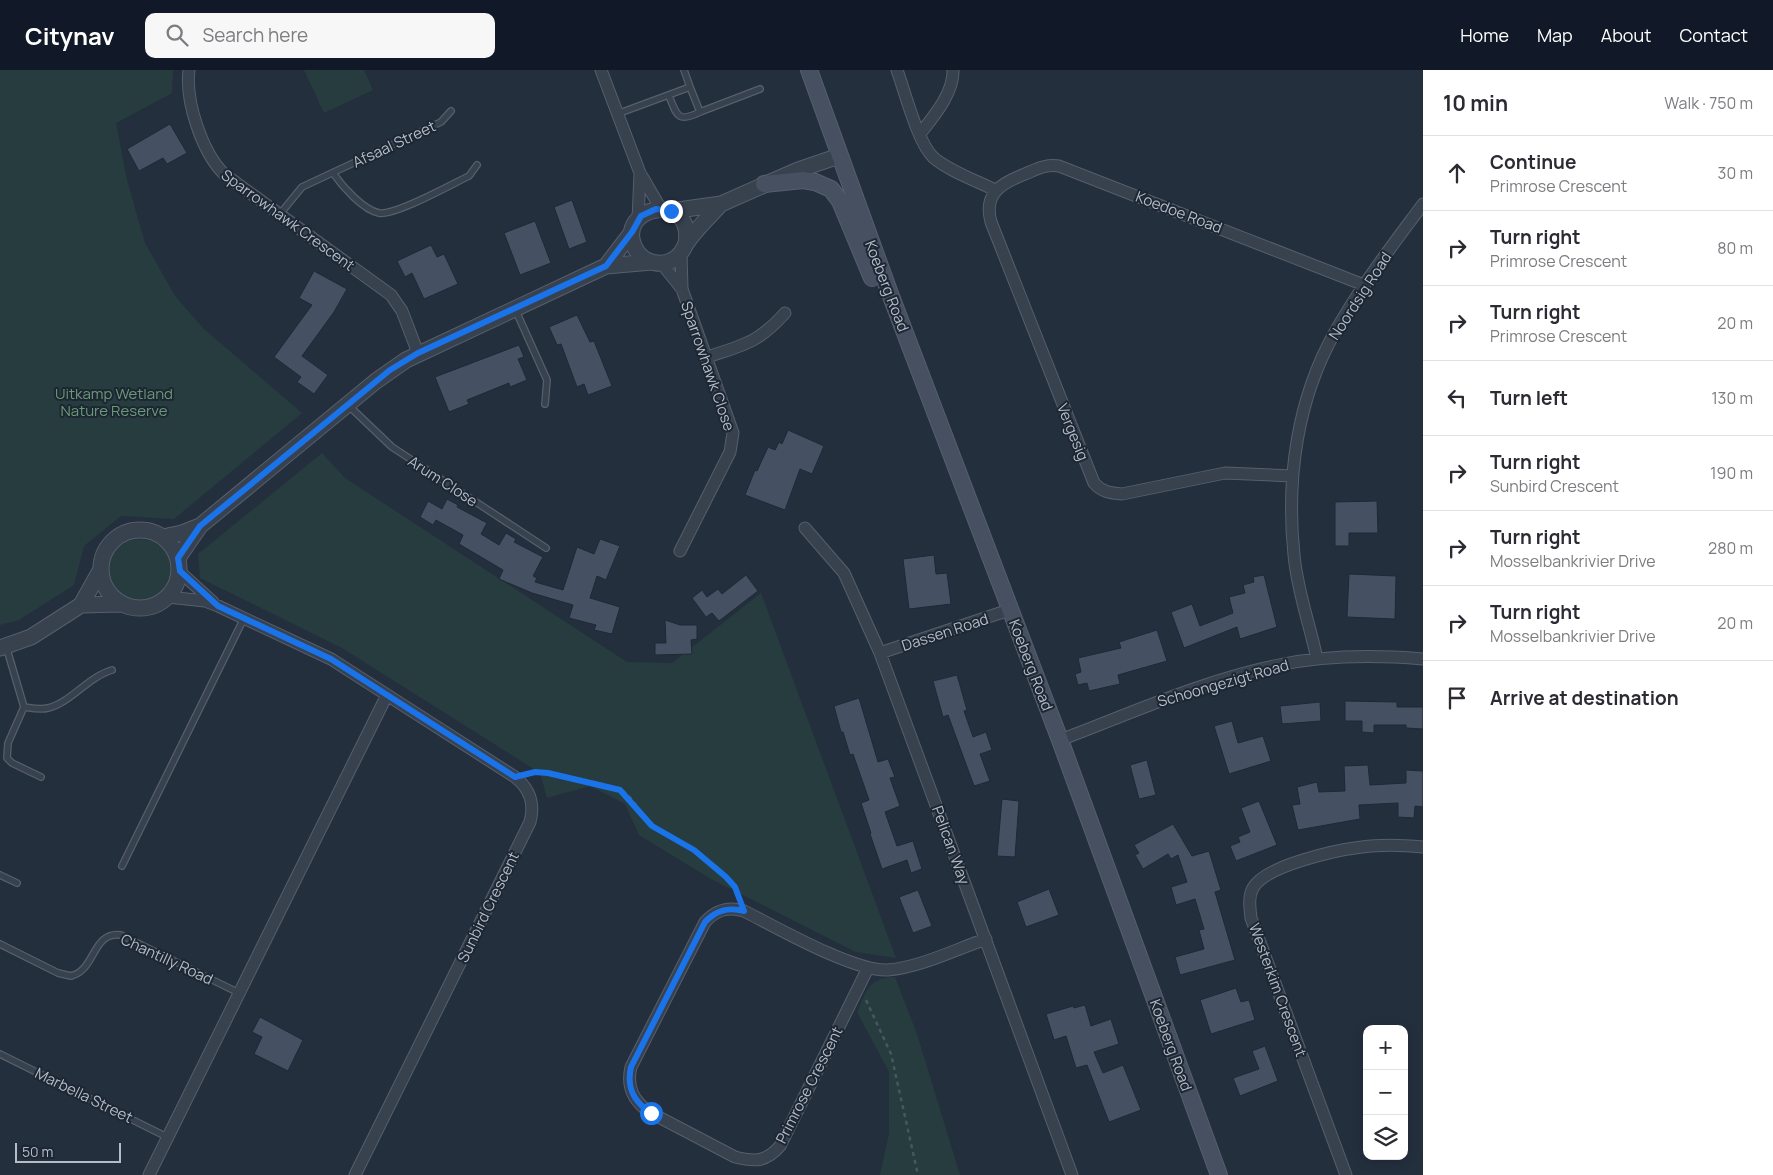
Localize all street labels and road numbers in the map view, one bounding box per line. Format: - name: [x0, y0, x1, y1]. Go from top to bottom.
- street label: Afsaal Street: [349, 116, 439, 172]
- street label: Sparrowhawk Crescent: [217, 164, 359, 276]
- street label: Koedoe Road: [1133, 186, 1225, 238]
- street label: Koeberg Road: [860, 237, 914, 335]
- street label: Noordsig Road: [1324, 248, 1396, 344]
- street label: Sparrowhawk Close: [676, 298, 740, 434]
- street label: Vergesig: [1052, 400, 1094, 464]
- street label: Arum Close: [404, 451, 482, 512]
- street label: Dassen Road: [899, 608, 991, 656]
- street label: Koeberg Road: [1004, 616, 1058, 714]
- street label: Schoongezigt Road: [1155, 654, 1291, 712]
- street label: Pelican Way: [927, 803, 975, 887]
- street label: Sunbird Crescent: [452, 848, 524, 966]
- street label: Westerkim Crescent: [1244, 920, 1312, 1060]
- street label: Chantilly Road: [117, 928, 217, 990]
- street label: Koeberg Road: [1145, 996, 1197, 1094]
- street label: Primrose Crescent: [770, 1023, 848, 1147]
- street label: Marbella Street: [32, 1062, 136, 1128]

